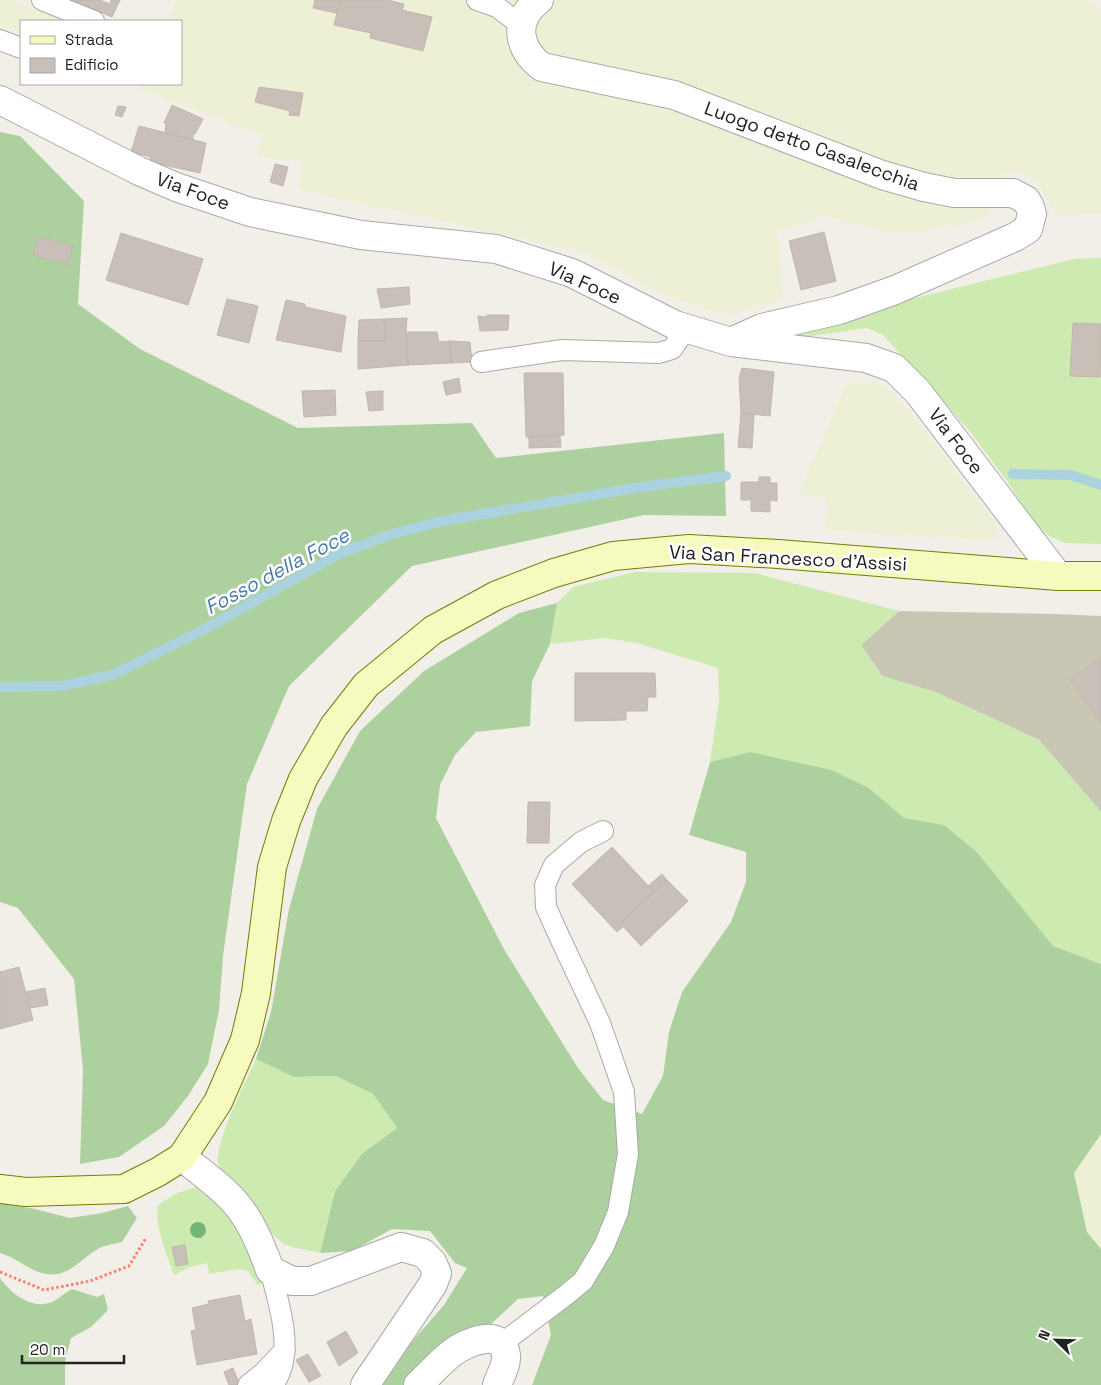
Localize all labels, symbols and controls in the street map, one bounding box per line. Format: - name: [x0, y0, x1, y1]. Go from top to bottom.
- legend: [20, 20, 182, 85]
- text: Strada: [65, 30, 114, 49]
- text: Edificio: [65, 55, 119, 74]
- street label: Luogo detto Casalecchia: [701, 95, 923, 197]
- street label: Via Foce: [153, 166, 233, 216]
- street label: Via Foce: [545, 256, 625, 310]
- street label: Via Foce: [923, 403, 989, 479]
- water label: Fosso della Foce: [200, 522, 355, 620]
- street label: Via San Francesco d'Assisi: [668, 539, 908, 577]
- north arrow: [1031, 1315, 1081, 1365]
- text: N: [1034, 1327, 1054, 1343]
- scale bar: [22, 1332, 125, 1364]
- text: 20 m: [30, 1340, 65, 1359]

